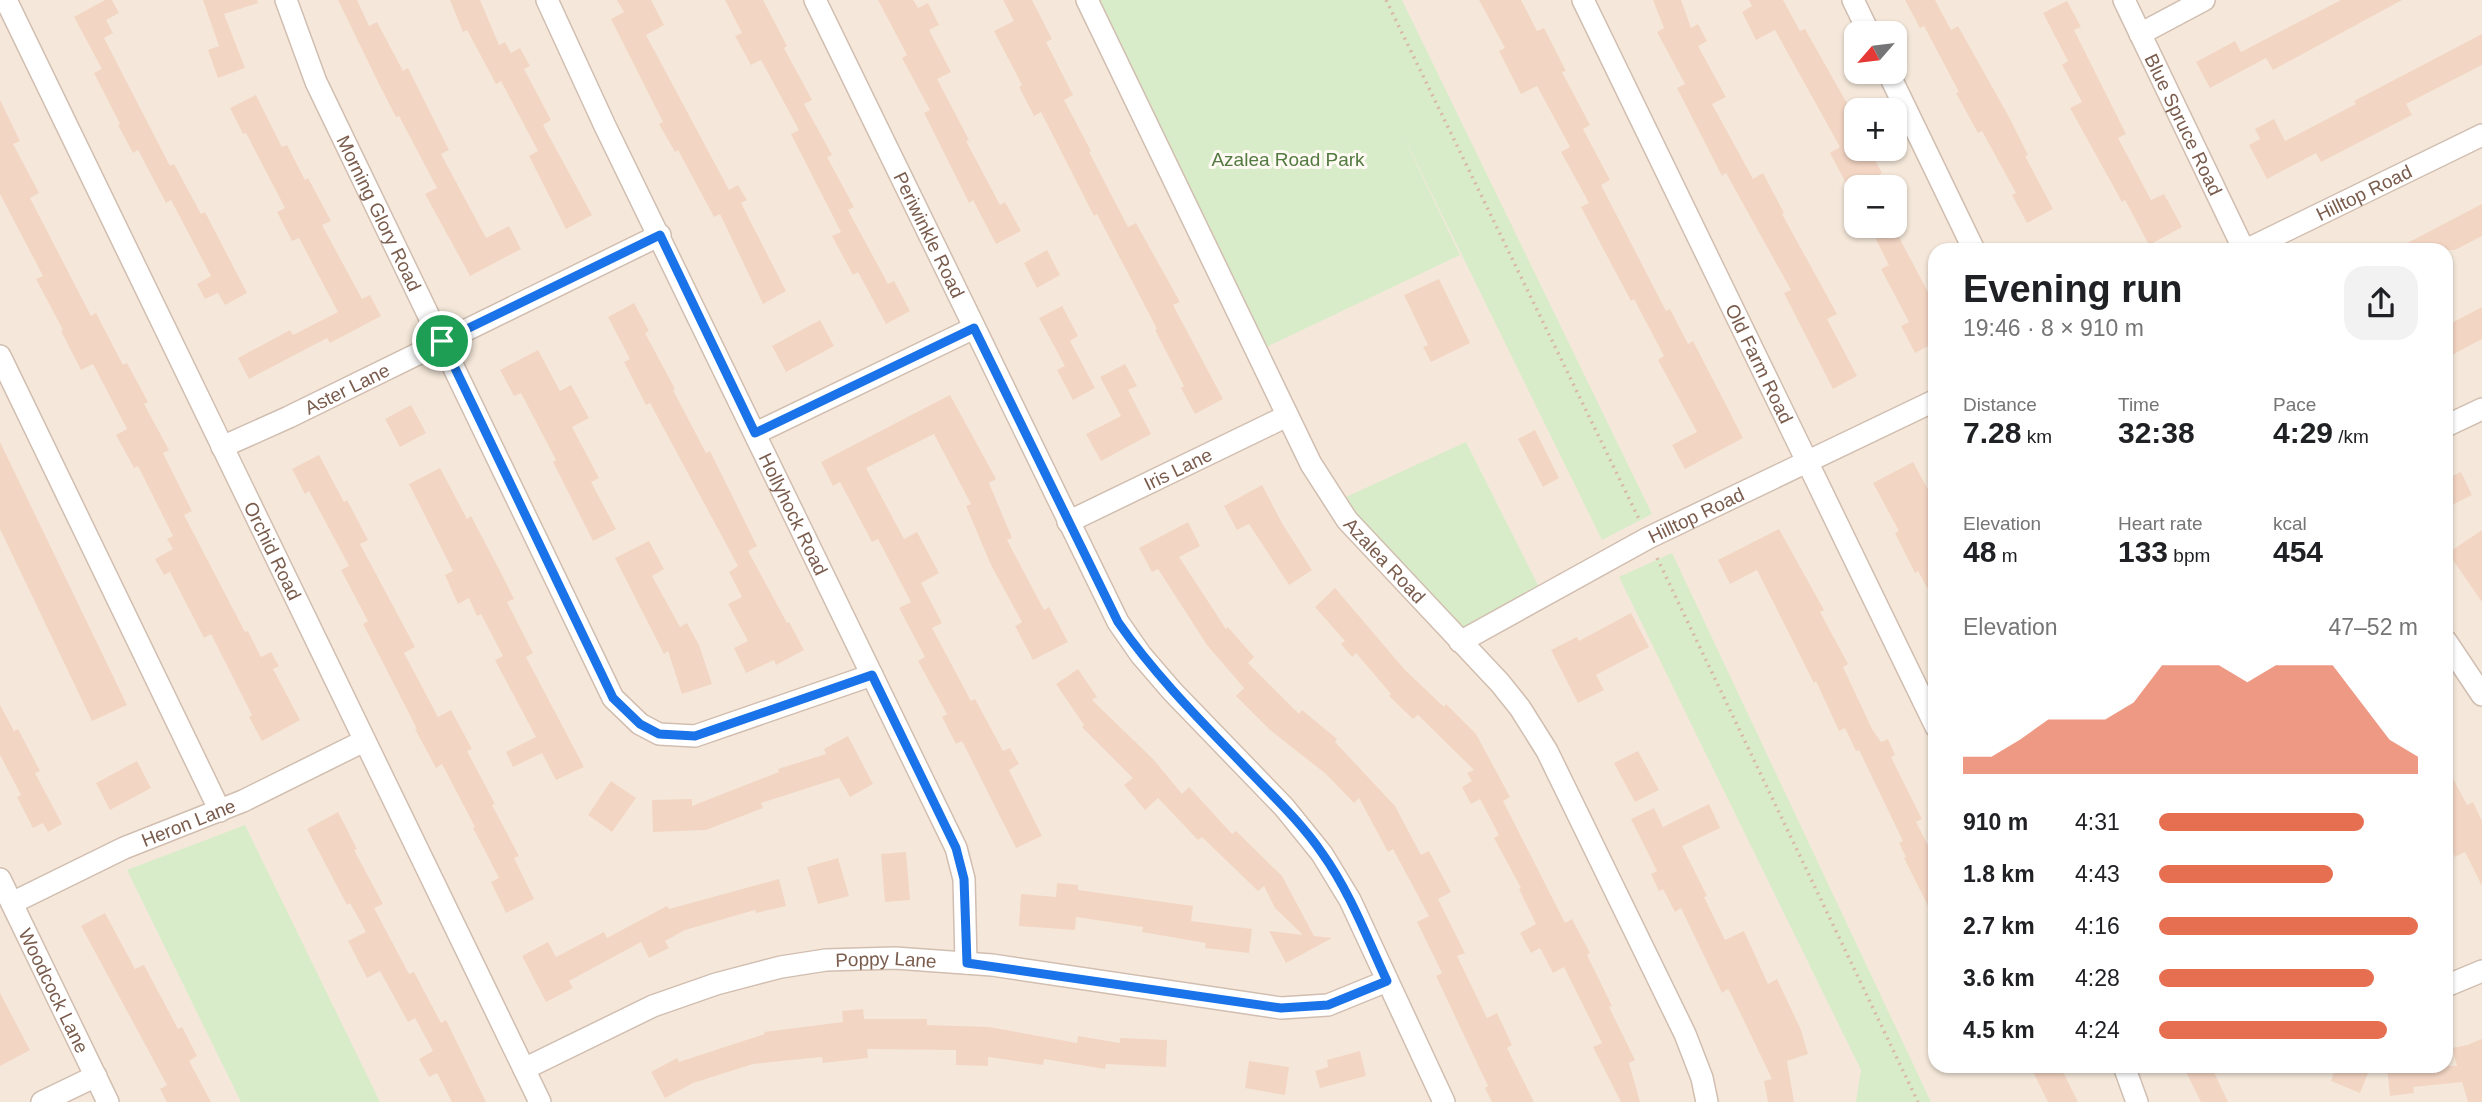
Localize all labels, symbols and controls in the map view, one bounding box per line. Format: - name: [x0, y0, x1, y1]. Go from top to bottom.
- north arrow: [1844, 21, 1908, 84]
- map controls: [1844, 21, 1907, 238]
- street label: Blue Spruce Road: [2140, 51, 2226, 199]
- button: +: [1844, 98, 1907, 161]
- street label: Morning Glory Road: [332, 132, 425, 295]
- park label: Azalea Road Park: [1211, 149, 1365, 170]
- street label: Hilltop Road: [2313, 161, 2415, 225]
- street label: Periwinkle Road: [889, 168, 968, 301]
- button: −: [1844, 175, 1907, 238]
- button: share: [2344, 266, 2418, 340]
- text: Evening run: [1963, 268, 2183, 310]
- street label: Old Farm Road: [1721, 301, 1797, 427]
- pin: [412, 311, 472, 371]
- text: 19:46 · 8 × 910 m: [1963, 315, 2144, 341]
- icon: arrive: [423, 322, 461, 360]
- street label: Aster Lane: [301, 359, 393, 419]
- text: Distance: [1963, 394, 2037, 415]
- text: Time: [2118, 394, 2160, 415]
- text: Pace: [2273, 394, 2316, 415]
- text: 7.28: [1963, 416, 2021, 449]
- text: 32:38: [2118, 416, 2195, 449]
- text: 4:29: [2273, 416, 2333, 449]
- text: km: [2021, 426, 2052, 447]
- text: /km: [2333, 426, 2369, 447]
- street label: Iris Lane: [1141, 444, 1215, 495]
- street label: Hollyhock Road: [755, 450, 832, 579]
- street label: Hilltop Road: [1645, 484, 1747, 547]
- street label: Orchid Road: [240, 498, 305, 604]
- text: Elevation: [1963, 513, 2041, 534]
- text: Heart rate: [2118, 513, 2202, 534]
- text: kcal: [2273, 513, 2307, 534]
- street label: Azalea Road: [1339, 514, 1429, 607]
- text: 48: [1963, 535, 1996, 568]
- text: 133: [2118, 535, 2168, 568]
- text: 454: [2273, 535, 2323, 568]
- text: m: [1996, 545, 2017, 566]
- text: bpm: [2168, 545, 2210, 566]
- text: Elevation: [1963, 614, 2058, 640]
- text: 47–52 m: [2328, 614, 2418, 640]
- street label: Heron Lane: [138, 795, 239, 851]
- text: 910 m: [1963, 809, 2028, 835]
- text: 4:31: [2075, 809, 2120, 835]
- text: 1.8 km: [1963, 861, 2035, 887]
- text: 4:43: [2075, 861, 2120, 887]
- text: 2.7 km: [1963, 913, 2035, 939]
- text: 4:16: [2075, 913, 2120, 939]
- street label: Woodcock Lane: [15, 925, 93, 1057]
- street label: Poppy Lane: [835, 948, 937, 972]
- text: 3.6 km: [1963, 965, 2035, 991]
- text: 4:28: [2075, 965, 2120, 991]
- text: 4.5 km: [1963, 1017, 2035, 1043]
- text: 4:24: [2075, 1017, 2120, 1043]

